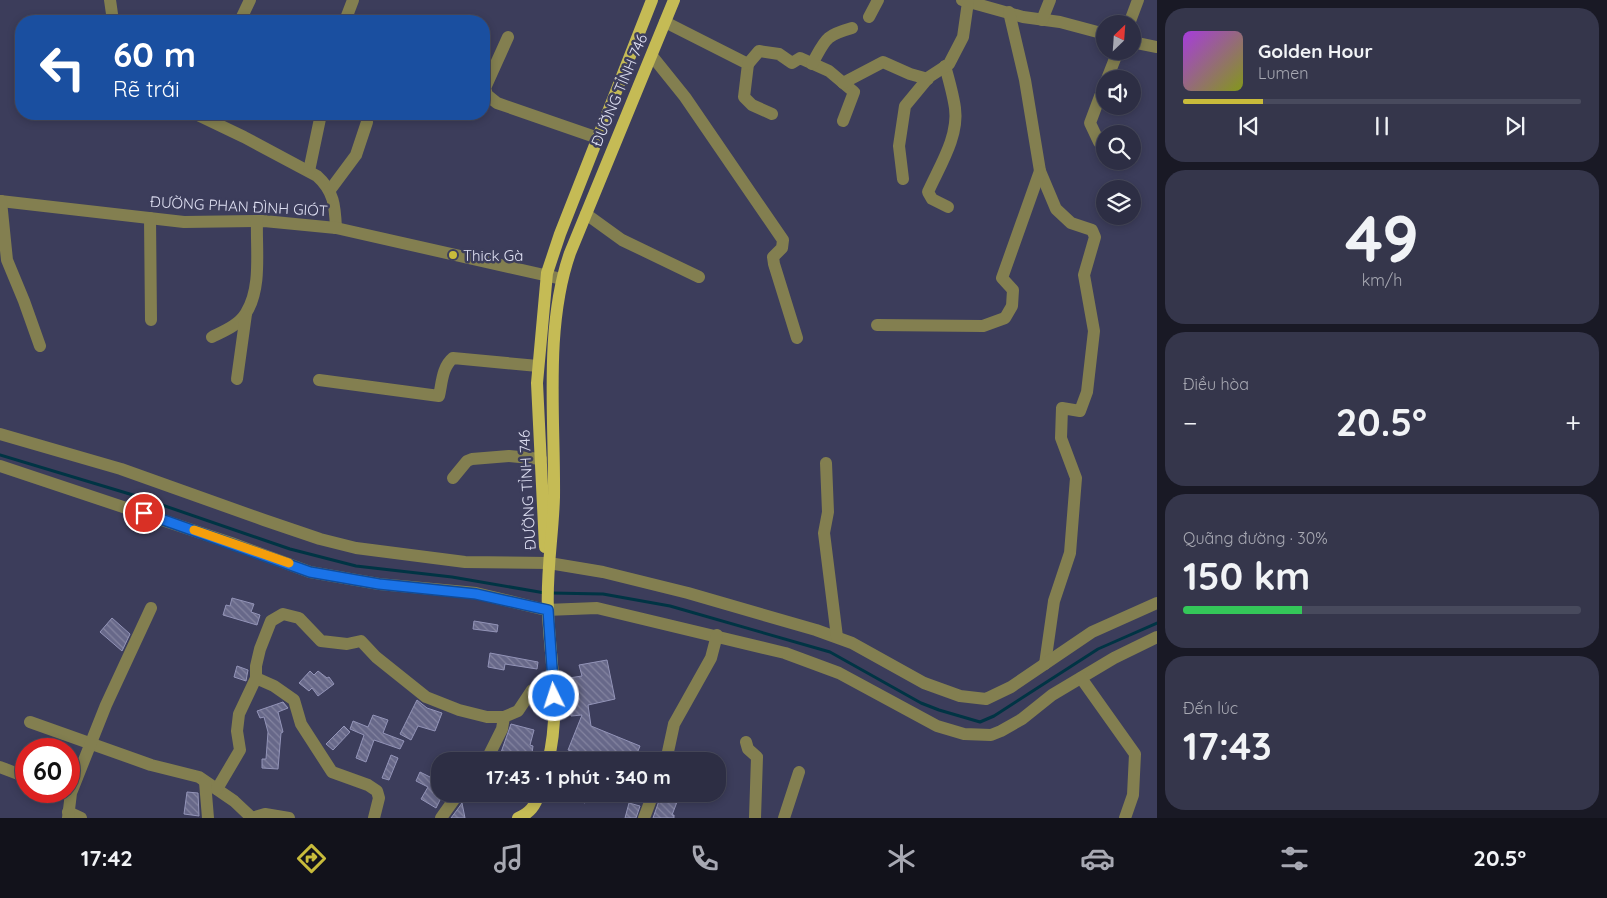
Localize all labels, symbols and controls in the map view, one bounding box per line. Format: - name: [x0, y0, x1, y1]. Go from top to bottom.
- north arrow: [1096, 15, 1141, 60]
- map controls: [1096, 15, 1141, 225]
- street label: ĐƯỜNG TỈNH 746: [587, 31, 651, 149]
- text: 60 m: [113, 32, 196, 76]
- icon: left: [30, 35, 95, 100]
- text: Golden Hour: [1258, 39, 1373, 63]
- text: Lumen: [1258, 63, 1309, 83]
- button: sound: [1096, 70, 1141, 115]
- text: Rẽ trái: [113, 75, 180, 103]
- icon: previous: [1235, 112, 1263, 140]
- icon: pause: [1368, 112, 1396, 140]
- icon: next: [1501, 112, 1529, 140]
- button: search: [1096, 125, 1141, 170]
- button: layers: [1096, 180, 1141, 225]
- street label: ĐƯỜNG PHAN ĐÌNH GIÓT: [150, 192, 328, 220]
- text: 49: [1345, 197, 1419, 278]
- place label: Thick Gà: [463, 246, 523, 265]
- marker: Thick Gà: [447, 249, 459, 261]
- text: km/h: [1362, 270, 1402, 290]
- text: Điều hòa: [1183, 374, 1249, 394]
- text: 20.5°: [1336, 398, 1427, 446]
- text: −: [1183, 405, 1198, 440]
- text: +: [1565, 405, 1581, 440]
- street label: ĐƯỜNG TỈNH 746: [514, 430, 540, 550]
- pin: [123, 492, 165, 534]
- icon: arrive: [130, 499, 158, 527]
- text: Quãng đường · 30%: [1183, 528, 1328, 548]
- text: 150 km: [1183, 552, 1310, 600]
- position arrow: [527, 669, 579, 721]
- text: Đến lúc: [1183, 698, 1238, 718]
- text: 17:43: [1183, 722, 1272, 770]
- speed limit sign: 60: [15, 738, 80, 803]
- text: 17:43 · 1 phút · 340 m: [486, 765, 671, 789]
- icon: directions: [294, 841, 329, 876]
- icon: music: [491, 841, 526, 876]
- icon: phone: [687, 841, 722, 876]
- icon: climate: [884, 841, 919, 876]
- icon: car: [1080, 841, 1115, 876]
- icon: filters: [1277, 841, 1312, 876]
- text: 17:42: [81, 844, 133, 872]
- text: 20.5°: [1473, 844, 1526, 872]

